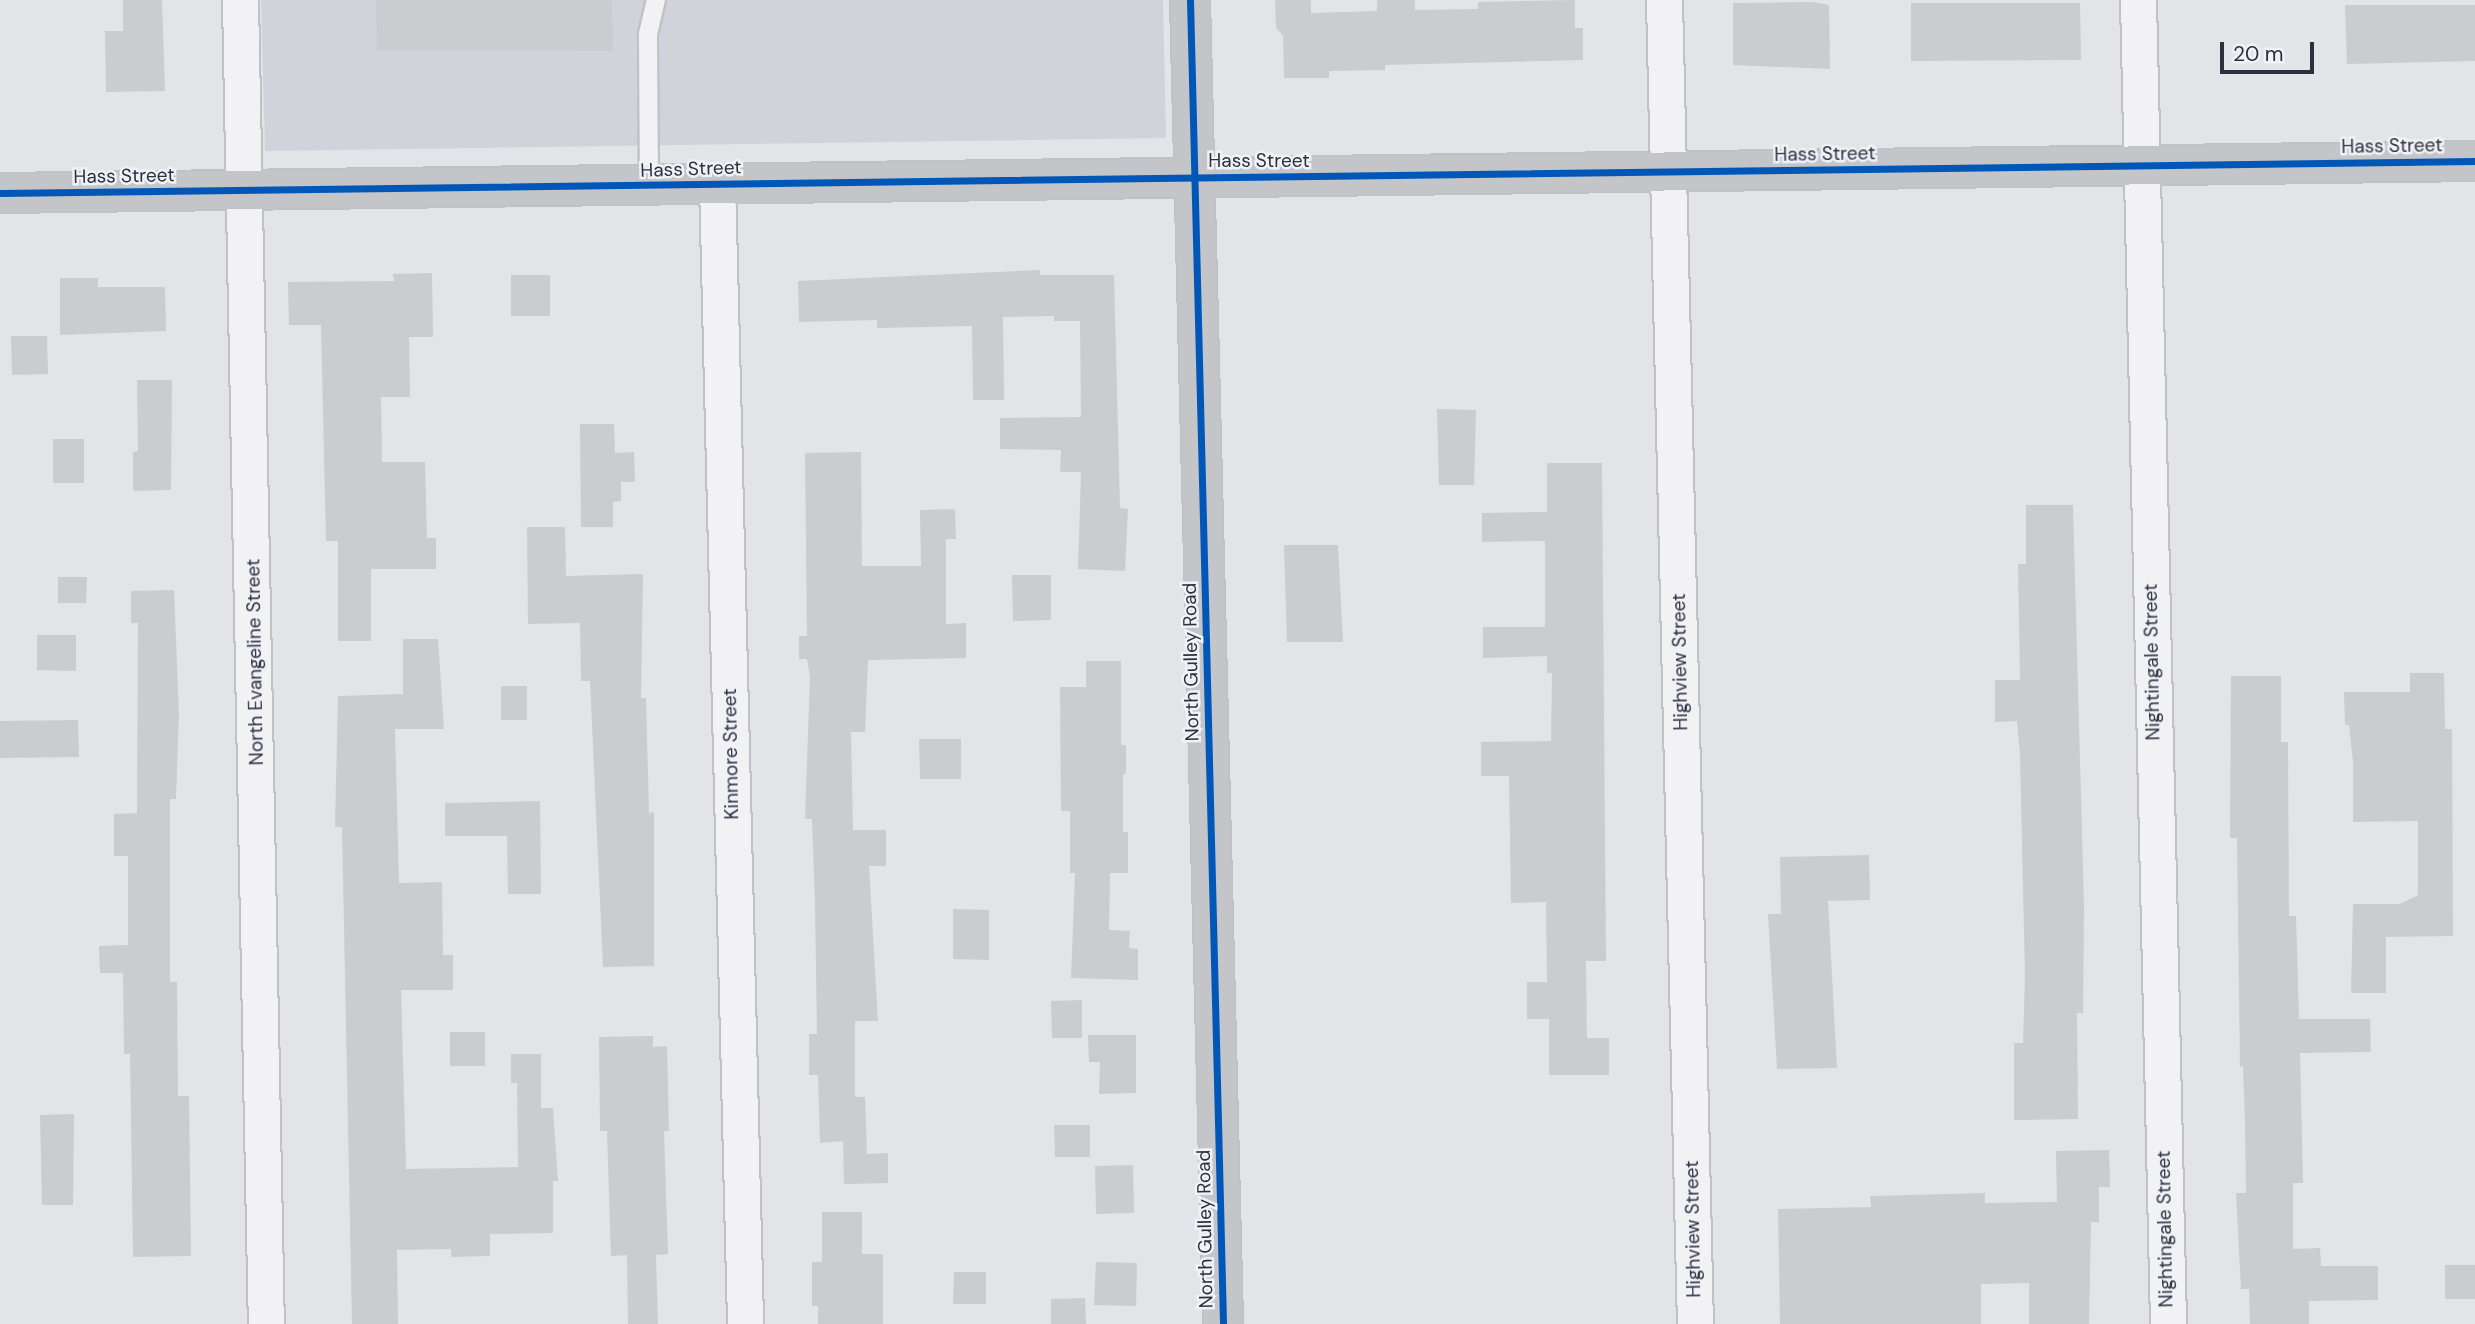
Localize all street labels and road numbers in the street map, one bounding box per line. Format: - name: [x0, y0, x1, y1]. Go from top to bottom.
- street label: Hass Street: [2341, 134, 2443, 158]
- street label: Hass Street: [1774, 142, 1876, 166]
- street label: Hass Street: [1208, 150, 1310, 172]
- street label: Hass Street: [640, 156, 742, 182]
- street label: Hass Street: [73, 164, 175, 188]
- street label: North Evangeline Street: [242, 558, 268, 766]
- street label: North Gulley Road: [1178, 582, 1204, 742]
- street label: Nightingale Street: [2139, 583, 2165, 741]
- street label: Highview Street: [1667, 593, 1693, 731]
- street label: Kinmore Street: [718, 688, 744, 820]
- street label: North Gulley Road: [1192, 1149, 1218, 1309]
- street label: Nightingale Street: [2152, 1150, 2178, 1308]
- street label: Highview Street: [1680, 1160, 1706, 1298]

